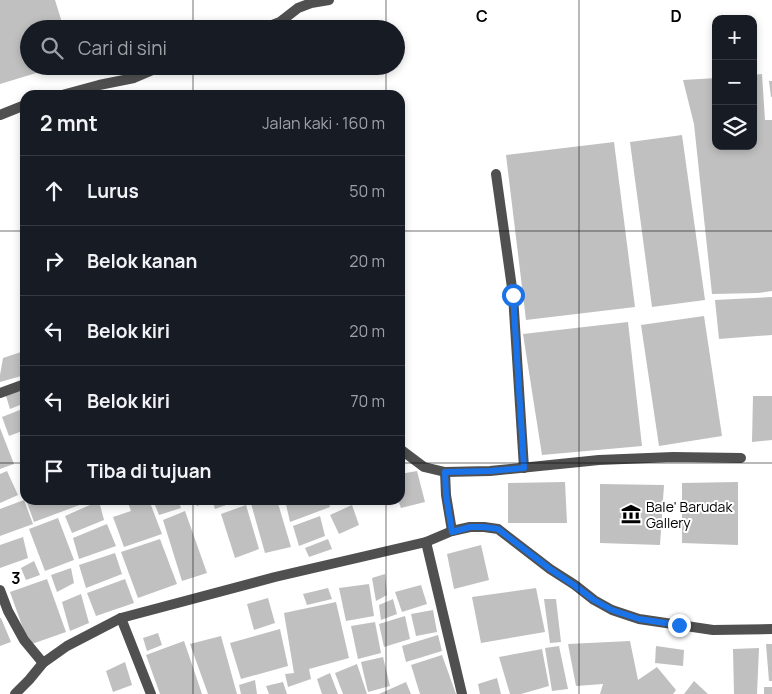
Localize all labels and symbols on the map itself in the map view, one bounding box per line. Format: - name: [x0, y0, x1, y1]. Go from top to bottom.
- text: C: [476, 5, 488, 27]
- text: D: [670, 5, 682, 27]
- route start: [502, 284, 525, 307]
- place label: Bale' Barudak Gallery: [646, 497, 733, 532]
- museum icon: Bale' Barudak Gallery: [620, 503, 642, 525]
- text: 3: [11, 567, 21, 589]
- route end: [668, 614, 691, 637]

